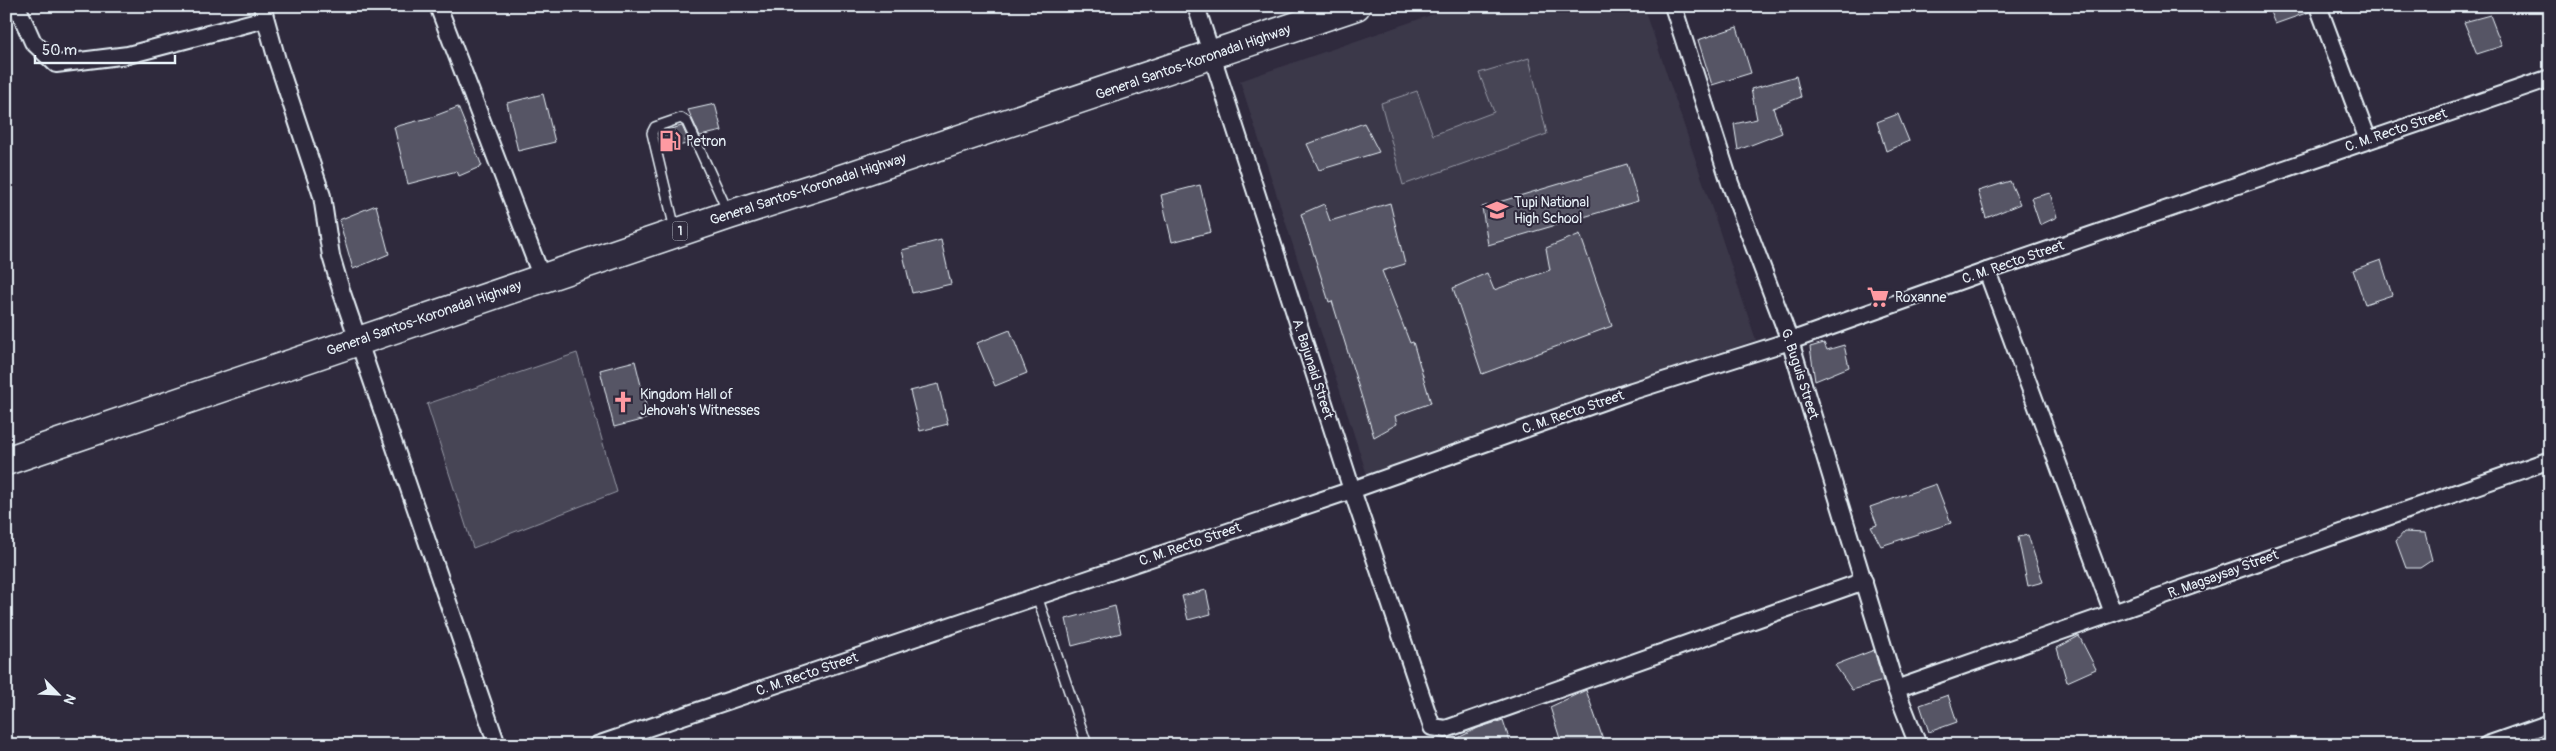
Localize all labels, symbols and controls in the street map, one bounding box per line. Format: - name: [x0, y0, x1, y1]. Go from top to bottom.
- street label: General Santos-Koronadal Highway: [1093, 21, 1293, 103]
- scale bar: [35, 32, 175, 64]
- text: 50 m: [42, 41, 77, 60]
- street label: C. M. Recto Street: [2343, 104, 2450, 155]
- fuel station icon: Petron: [657, 128, 683, 154]
- place label: Petron: [686, 133, 726, 150]
- street label: General Santos-Koronadal Highway: [708, 149, 908, 229]
- place label: Tupi National High School: [1514, 194, 1589, 227]
- school or university icon: Tupi National High School: [1484, 197, 1510, 223]
- road number: 1: [672, 222, 688, 240]
- street label: C. M. Recto Street: [1960, 236, 2067, 287]
- street label: General Santos-Koronadal Highway: [324, 277, 524, 359]
- supermarket icon: Roxanne: [1865, 284, 1891, 310]
- place label: Roxanne: [1895, 289, 1946, 306]
- street label: A. Bajunaid Street: [1289, 317, 1337, 422]
- street label: G. Buguis Street: [1777, 327, 1823, 422]
- place label: Kingdom Hall of Jehovah's Witnesses: [640, 386, 760, 419]
- street label: C. M. Recto Street: [1520, 386, 1627, 437]
- church icon: Kingdom Hall of Jehovah's Witnesses: [610, 389, 636, 415]
- street label: C. M. Recto Street: [1137, 518, 1244, 569]
- street label: R. Magsaysay Street: [2165, 546, 2281, 602]
- street label: C. M. Recto Street: [754, 648, 861, 699]
- north arrow: [32, 668, 82, 718]
- text: N: [60, 691, 79, 707]

